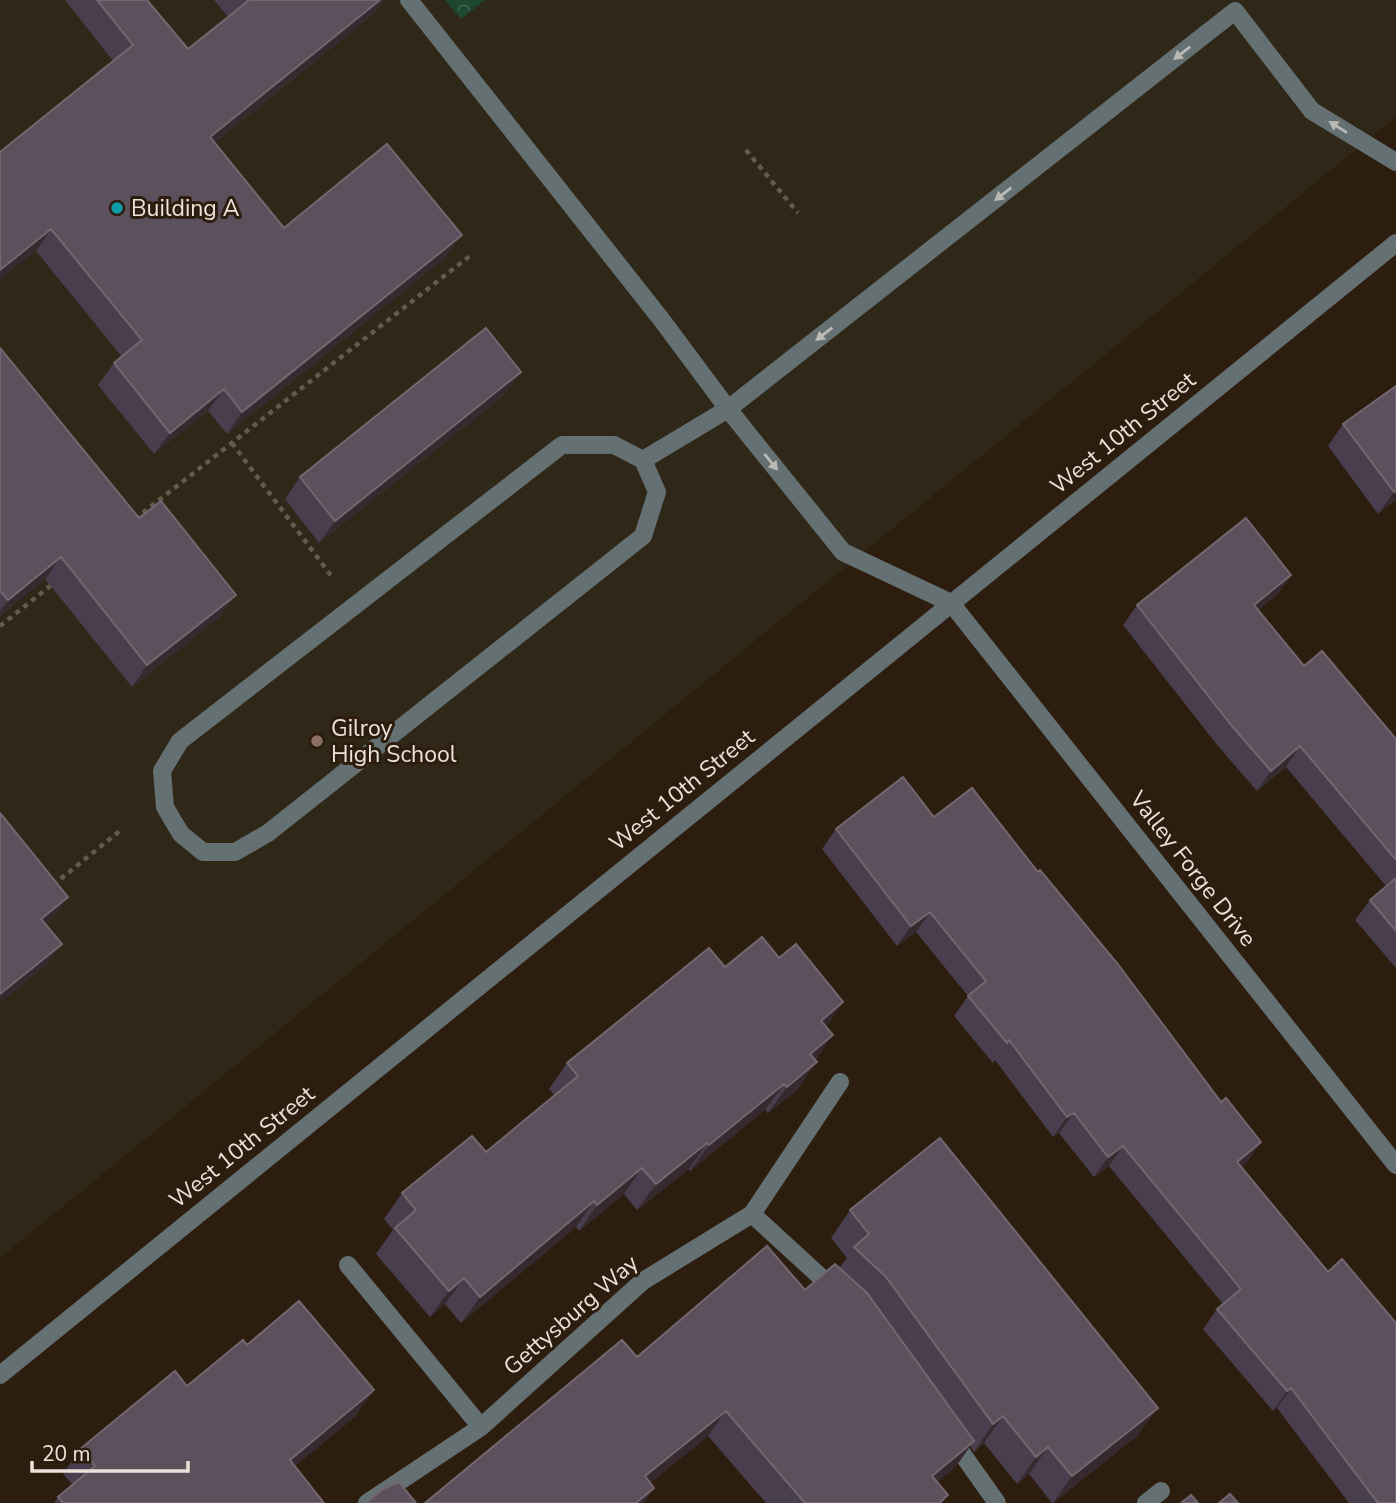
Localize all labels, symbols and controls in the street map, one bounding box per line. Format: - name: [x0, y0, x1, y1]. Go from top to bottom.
- one-way arrow: [1173, 46, 1191, 61]
- one-way arrow: [1328, 120, 1347, 133]
- one-way arrow: [994, 186, 1012, 201]
- place label: Building A: [131, 193, 240, 224]
- marker: Building A: [109, 200, 125, 216]
- one-way arrow: [815, 327, 833, 342]
- street label: West 10th Street: [1044, 364, 1203, 501]
- one-way arrow: [763, 453, 778, 471]
- place label: Gilroy High School: [331, 713, 457, 770]
- street label: West 10th Street: [603, 721, 762, 858]
- marker: Gilroy High School: [309, 733, 325, 749]
- street label: Valley Forge Drive: [1122, 784, 1263, 953]
- street label: West 10th Street: [163, 1078, 322, 1215]
- street label: Gettysburg Way: [497, 1248, 645, 1382]
- scale bar: [32, 1430, 187, 1474]
- text: 20 m: [42, 1440, 91, 1468]

